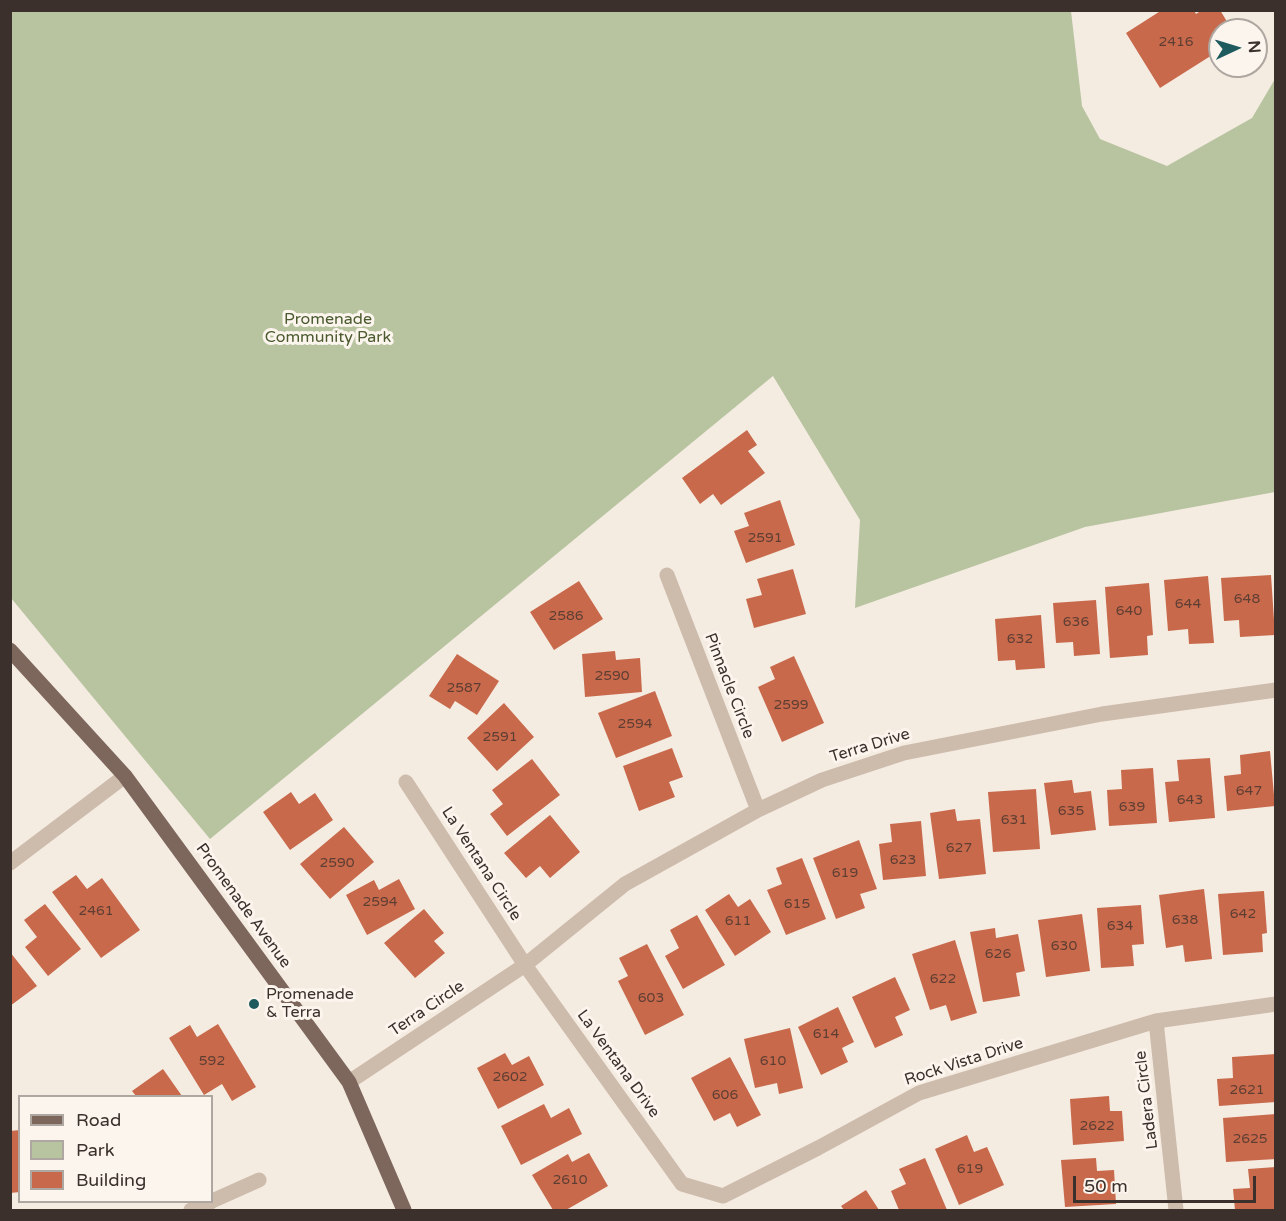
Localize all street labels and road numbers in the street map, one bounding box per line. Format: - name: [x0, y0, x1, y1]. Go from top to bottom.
- street label: Pinnacle Circle: [700, 631, 758, 741]
- street label: Terra Drive: [828, 725, 912, 767]
- street label: La Ventana Circle: [437, 804, 525, 924]
- street label: Promenade Avenue: [191, 840, 295, 972]
- street label: Terra Circle: [386, 977, 468, 1041]
- street label: La Ventana Drive: [572, 1006, 664, 1122]
- street label: Rock Vista Drive: [902, 1034, 1026, 1090]
- street label: Ladera Circle: [1131, 1050, 1163, 1150]

